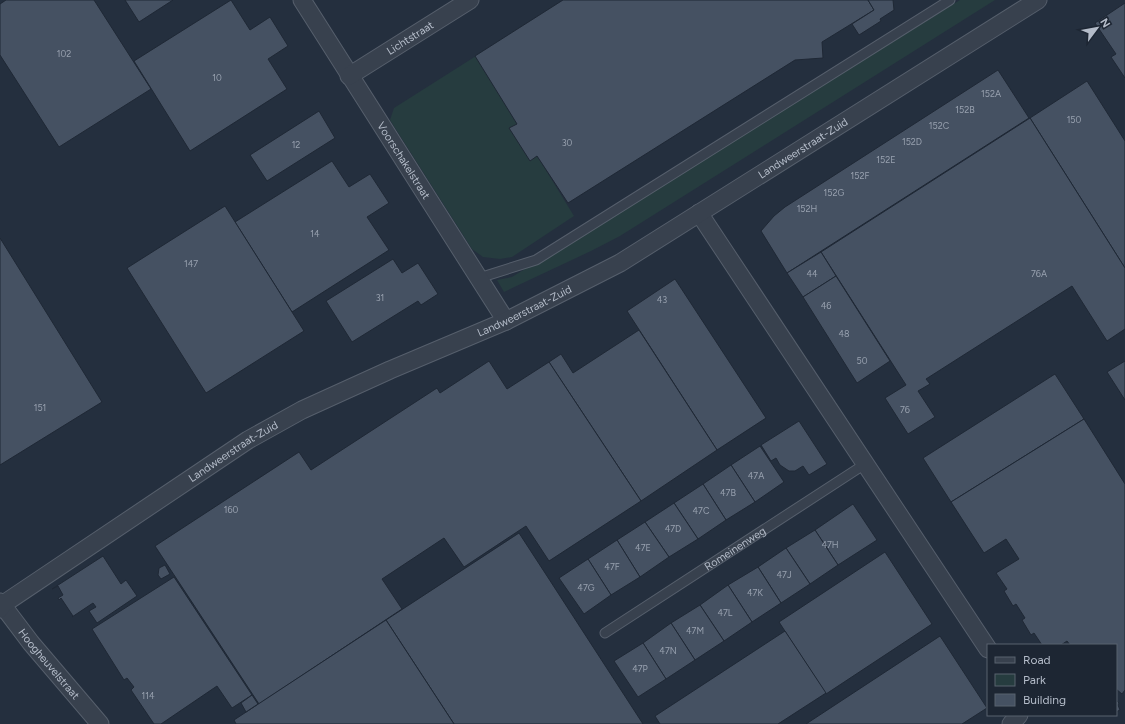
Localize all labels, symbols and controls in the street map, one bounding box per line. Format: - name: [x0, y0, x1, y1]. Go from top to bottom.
- north arrow: [1077, 8, 1117, 48]
- text: N: [1097, 16, 1113, 30]
- street label: Lichtstraat: [384, 19, 436, 58]
- house number: 102: [57, 48, 71, 59]
- house number: 10: [212, 72, 222, 83]
- house number: 152A: [981, 88, 1001, 99]
- house number: 152B: [955, 104, 975, 115]
- house number: 150: [1067, 114, 1082, 125]
- street label: Landweerstraat-Zuid: [756, 115, 850, 181]
- street label: Voorschakelstraat: [374, 120, 433, 202]
- house number: 152C: [929, 120, 950, 131]
- house number: 152D: [902, 136, 922, 147]
- house number: 30: [562, 137, 573, 148]
- house number: 12: [292, 139, 300, 150]
- house number: 152E: [876, 154, 896, 165]
- house number: 152F: [851, 170, 870, 181]
- house number: 152G: [824, 187, 845, 198]
- house number: 152H: [797, 203, 817, 214]
- house number: 14: [310, 228, 320, 239]
- house number: 147: [184, 258, 198, 269]
- house number: 44: [806, 268, 818, 279]
- house number: 76A: [1031, 268, 1047, 279]
- street label: Landweerstraat-Zuid: [475, 283, 574, 339]
- house number: 31: [376, 292, 384, 303]
- house number: 43: [657, 294, 667, 305]
- house number: 46: [821, 300, 831, 311]
- house number: 48: [838, 328, 850, 339]
- house number: 50: [857, 355, 868, 366]
- house number: 151: [34, 402, 46, 413]
- house number: 76: [900, 404, 910, 415]
- street label: Landweerstraat-Zuid: [186, 419, 280, 485]
- house number: 47A: [748, 470, 764, 481]
- house number: 47B: [720, 487, 736, 498]
- house number: 160: [224, 504, 239, 515]
- house number: 47C: [693, 505, 710, 516]
- house number: 47D: [665, 523, 681, 534]
- street label: Romeinenweg: [702, 524, 768, 574]
- house number: 47H: [821, 539, 839, 550]
- house number: 47E: [635, 542, 651, 553]
- house number: 47F: [604, 561, 620, 572]
- house number: 47J: [776, 569, 792, 580]
- house number: 47G: [577, 582, 595, 593]
- house number: 47K: [747, 587, 763, 598]
- house number: 47L: [717, 607, 733, 618]
- house number: 47M: [686, 625, 704, 636]
- street label: Hoogheuvelstraat: [15, 626, 82, 702]
- legend: [987, 644, 1117, 716]
- house number: 47N: [659, 645, 677, 656]
- text: Road: [1023, 653, 1051, 667]
- house number: 47P: [632, 663, 648, 674]
- text: Park: [1023, 673, 1046, 687]
- house number: 114: [141, 690, 155, 701]
- text: Building: [1023, 693, 1066, 707]

